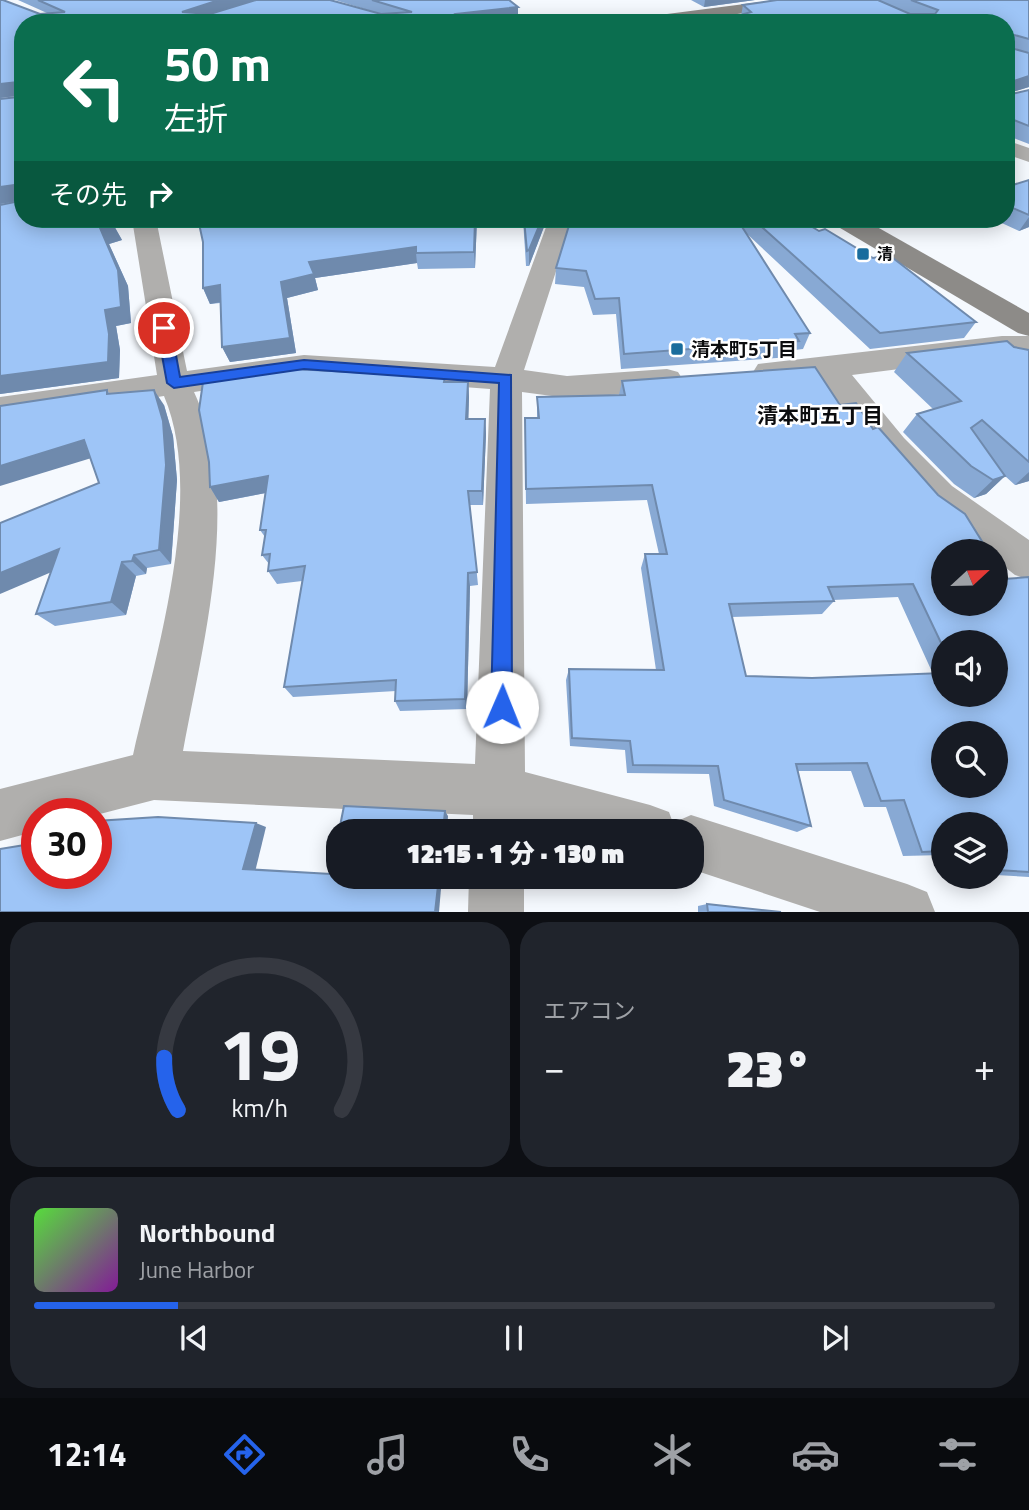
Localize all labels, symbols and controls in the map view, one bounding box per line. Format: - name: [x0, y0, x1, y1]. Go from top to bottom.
- text: 50 m: [164, 25, 271, 100]
- icon: left: [49, 42, 140, 133]
- text: 左折: [164, 94, 228, 142]
- text: その先: [49, 175, 127, 214]
- icon: right: [141, 175, 179, 213]
- place label: 清: [877, 242, 893, 266]
- marker: 清: [855, 246, 871, 262]
- pin: [134, 298, 194, 358]
- icon: arrive: [145, 309, 183, 347]
- place label: 清本町5丁目: [691, 334, 797, 363]
- marker: 清本町5丁目: [669, 341, 685, 357]
- district label: 清本町五丁目: [757, 399, 883, 431]
- north arrow: [931, 539, 1008, 616]
- map controls: [931, 539, 1008, 889]
- button: sound: [931, 630, 1008, 707]
- position arrow: [465, 670, 539, 744]
- button: search: [931, 721, 1008, 798]
- speed limit sign: 30: [21, 798, 112, 889]
- button: layers: [931, 812, 1008, 889]
- text: 12:15 · 1 分 · 130 m: [406, 834, 624, 873]
- text: エアコン: [544, 993, 636, 1028]
- text: 19: [219, 999, 301, 1109]
- text: 23°: [726, 1028, 812, 1107]
- text: −: [544, 1038, 565, 1096]
- text: +: [974, 1038, 995, 1096]
- text: km/h: [231, 1089, 288, 1127]
- text: Northbound: [139, 1213, 275, 1252]
- text: June Harbor: [139, 1252, 254, 1287]
- icon: previous: [175, 1319, 213, 1357]
- icon: pause: [495, 1319, 533, 1357]
- icon: next: [816, 1319, 854, 1357]
- text: 12:14: [47, 1430, 127, 1478]
- icon: directions: [220, 1430, 269, 1479]
- icon: music: [363, 1430, 412, 1479]
- icon: phone: [505, 1430, 554, 1479]
- icon: climate: [648, 1430, 697, 1479]
- icon: car: [791, 1430, 840, 1479]
- icon: filters: [933, 1430, 982, 1479]

